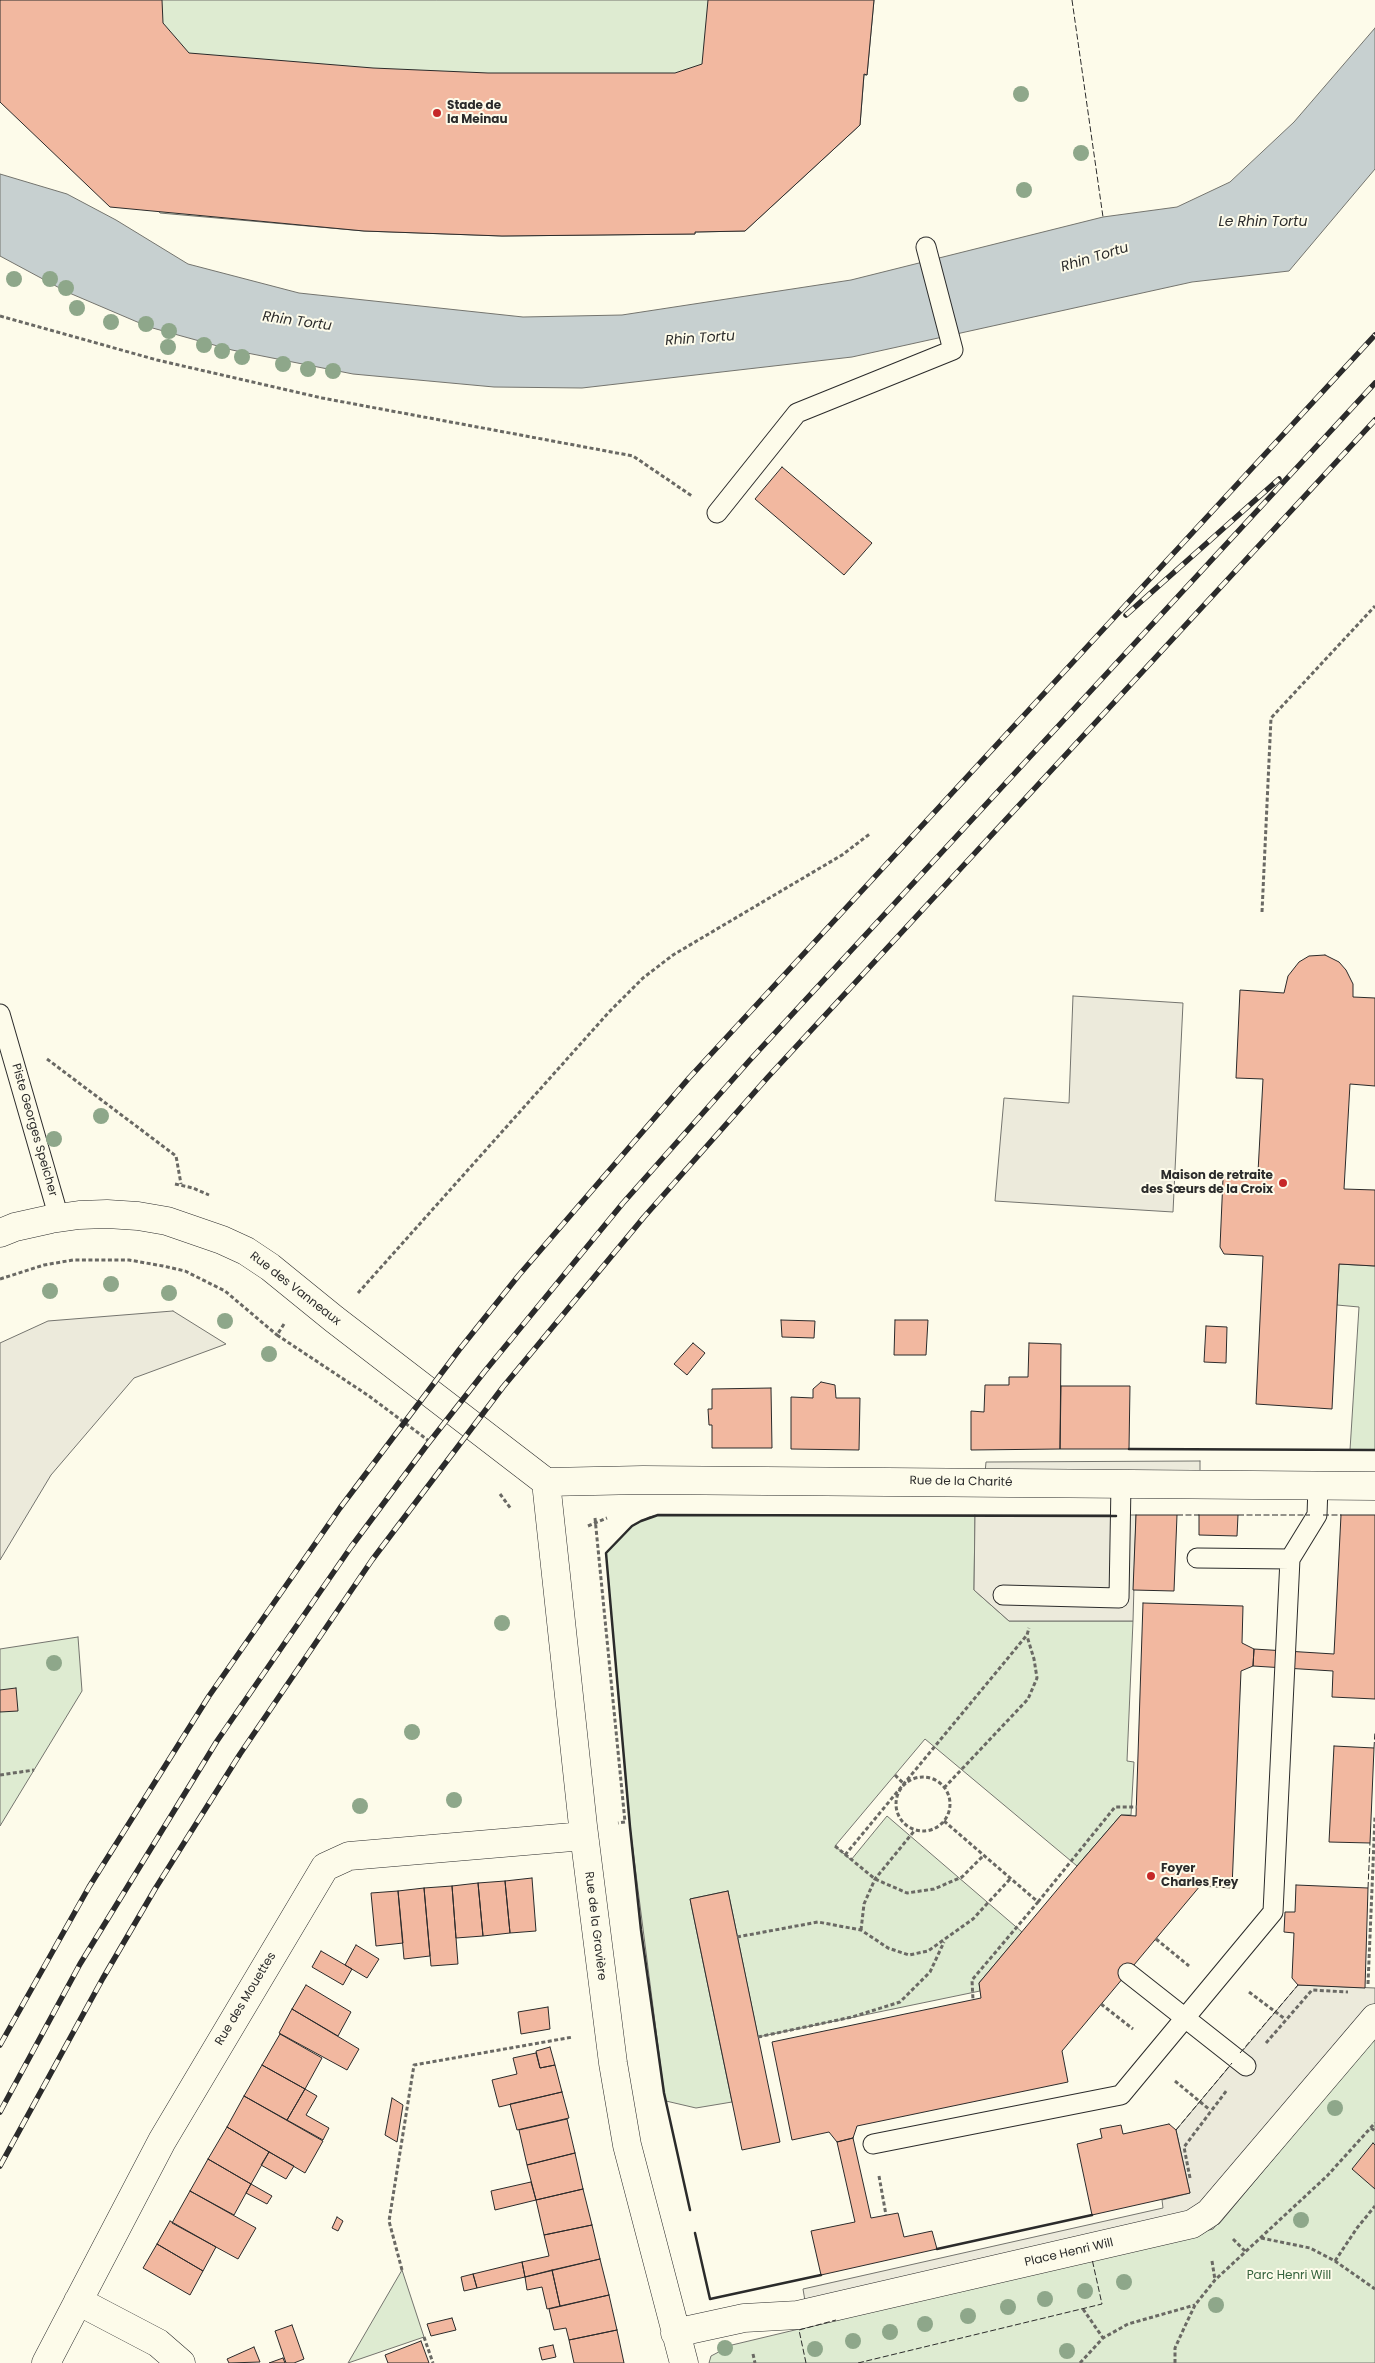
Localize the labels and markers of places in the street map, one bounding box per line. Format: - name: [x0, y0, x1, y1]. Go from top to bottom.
- place label: Stade de la Meinau: [447, 99, 508, 127]
- marker: Stade de la Meinau: [431, 107, 443, 119]
- place label: Maison de retraite des Sœurs de la Croix: [1141, 1169, 1273, 1197]
- marker: Maison de retraite des Sœurs de la Croix: [1277, 1177, 1289, 1189]
- place label: Foyer Charles Frey: [1161, 1862, 1238, 1890]
- marker: Foyer Charles Frey: [1145, 1870, 1157, 1882]

